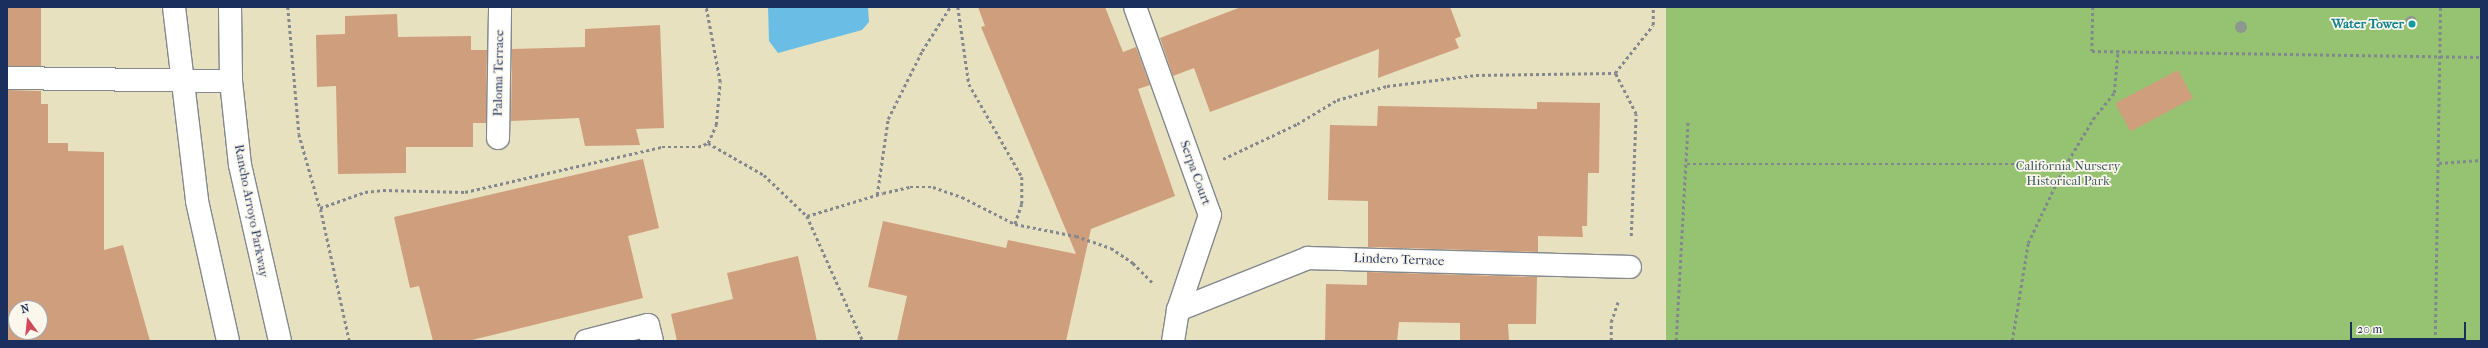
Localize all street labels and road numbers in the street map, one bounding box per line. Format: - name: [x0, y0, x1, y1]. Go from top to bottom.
- street label: Paloma Terrace: [490, 30, 508, 116]
- street label: Serpa Court: [1176, 139, 1214, 207]
- street label: Rancho Arroyo Parkway: [230, 143, 272, 279]
- street label: Lindero Terrace: [1353, 251, 1445, 269]

